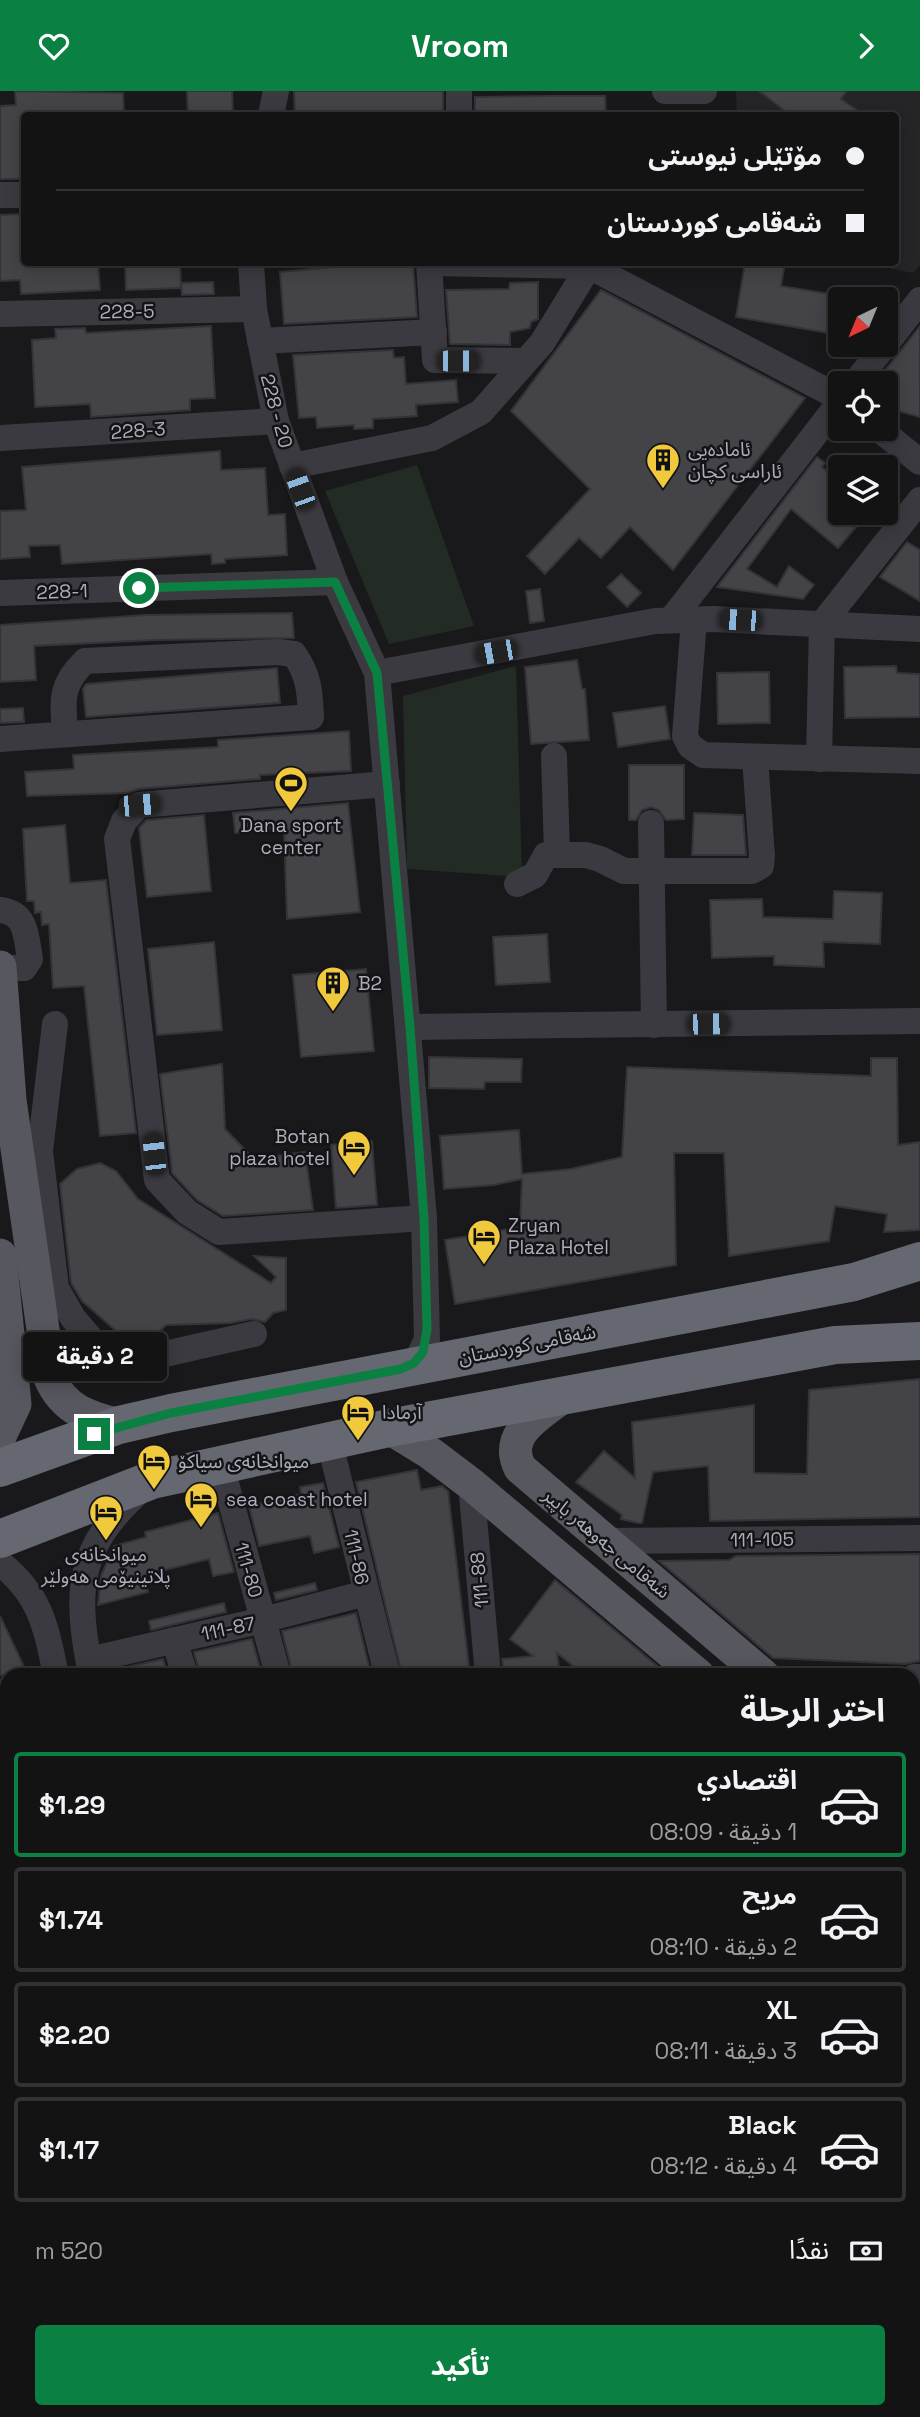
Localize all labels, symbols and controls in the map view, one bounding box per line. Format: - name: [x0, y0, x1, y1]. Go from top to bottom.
- text: Vroom: [411, 26, 509, 66]
- icon: heart: [35, 27, 73, 65]
- icon: forward: [847, 27, 885, 65]
- text: مۆتێلی نیوستی: [648, 139, 822, 173]
- text: شەقامی کوردستان: [607, 206, 822, 240]
- north arrow: [828, 287, 898, 357]
- map controls: [828, 287, 898, 525]
- street label: 228-5: [99, 299, 155, 324]
- car: [438, 351, 480, 372]
- street label: 228 - 20: [255, 371, 298, 451]
- button: locate: [828, 371, 898, 441]
- street label: 228-3: [110, 416, 166, 445]
- place label: ئامادەیی ئاراسی کچان: [688, 437, 782, 484]
- building icon: ئامادەیی ئاراسی کچان: [644, 441, 682, 490]
- button: layers: [828, 455, 898, 525]
- car: [283, 466, 318, 512]
- route start: [123, 572, 155, 604]
- street label: 228-1: [36, 578, 88, 605]
- car: [719, 608, 762, 632]
- car: [474, 638, 519, 666]
- sports icon: Dana sport center: [272, 764, 310, 813]
- car: [118, 793, 161, 817]
- place label: Dana sport center: [241, 813, 341, 860]
- building icon: B2: [314, 964, 352, 1013]
- place label: B2: [358, 971, 382, 996]
- car: [687, 1013, 730, 1035]
- place label: Botan plaza hotel: [229, 1124, 330, 1171]
- hotel icon: Botan plaza hotel: [335, 1128, 373, 1177]
- car: [142, 1132, 167, 1176]
- place label: Zryan Plaza Hotel: [508, 1213, 609, 1260]
- hotel icon: Zryan Plaza Hotel: [465, 1217, 503, 1266]
- street label: شەقامی کوردستان: [456, 1319, 598, 1370]
- callout: 2 دقيقة: [22, 1333, 166, 1381]
- text: 2 دقيقة: [56, 1341, 134, 1371]
- hotel icon: آرمادا: [339, 1393, 377, 1442]
- place label: آرمادا: [382, 1400, 423, 1425]
- route end: [78, 1418, 110, 1450]
- hotel icon: میوانخانەی سیاکۆ: [135, 1442, 173, 1491]
- place label: میوانخانەی سیاکۆ: [178, 1449, 309, 1474]
- hotel icon: sea coast hotel: [182, 1480, 220, 1529]
- street label: شەقامی جەوهەر باپیر: [537, 1482, 676, 1604]
- place label: sea coast hotel: [226, 1487, 368, 1512]
- hotel icon: میوانخانەی پلاتینیۆمی هەولێر: [87, 1493, 125, 1542]
- street label: 111-105: [730, 1526, 794, 1553]
- street label: 111-86: [338, 1527, 375, 1587]
- street label: 111-80: [229, 1540, 268, 1601]
- place label: میوانخانەی پلاتینیۆمی هەولێر: [40, 1542, 171, 1589]
- street label: 111-88: [465, 1551, 494, 1609]
- street label: 111-87: [199, 1611, 258, 1646]
- text: اختر الرحلة: [740, 1690, 885, 1730]
- text: اقتصادي: [697, 1763, 797, 1797]
- icon: car: [818, 1773, 881, 1836]
- text: $1.29: [39, 1788, 106, 1822]
- text: 1 دقيقة · 08:09: [649, 1817, 797, 1847]
- text: مريح: [742, 1878, 797, 1912]
- icon: car: [818, 1888, 881, 1951]
- text: $1.74: [39, 1903, 103, 1937]
- text: 2 دقيقة · 08:10: [649, 1932, 797, 1962]
- text: XL: [766, 1993, 797, 2027]
- icon: car: [818, 2003, 881, 2066]
- text: $2.20: [39, 2018, 110, 2052]
- text: 3 دقيقة · 08:11: [655, 2036, 797, 2066]
- text: Black: [728, 2108, 797, 2142]
- icon: car: [818, 2118, 881, 2181]
- text: $1.17: [39, 2133, 99, 2167]
- text: 4 دقيقة · 08:12: [650, 2151, 797, 2181]
- icon: cash: [847, 2232, 885, 2270]
- text: نقدًا: [789, 2233, 829, 2267]
- text: 520 m: [35, 2236, 103, 2266]
- button: تأكيد: [35, 2325, 885, 2405]

